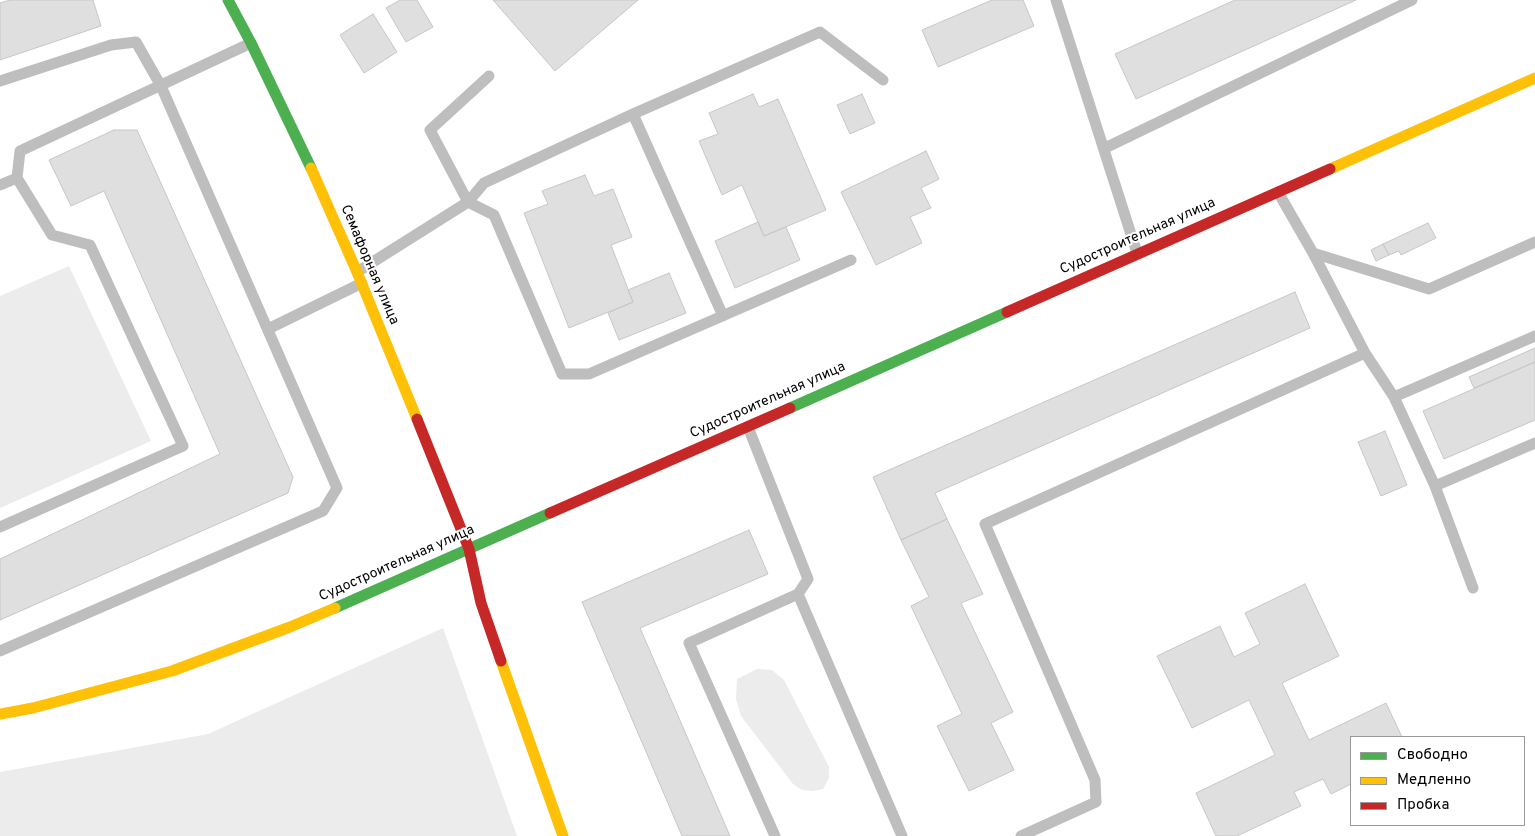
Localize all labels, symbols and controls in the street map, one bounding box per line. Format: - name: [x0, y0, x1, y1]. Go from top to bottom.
- street label: Судостроительная улица: [1058, 195, 1218, 279]
- street label: Семафорная улица: [336, 203, 402, 327]
- street label: Судостроительная улица: [688, 359, 848, 443]
- street label: Судостроительная улица: [317, 522, 477, 606]
- legend: [1350, 736, 1525, 826]
- text: Свободно: [1397, 746, 1468, 765]
- text: Медленно: [1397, 771, 1471, 790]
- text: Пробка: [1397, 796, 1449, 815]

